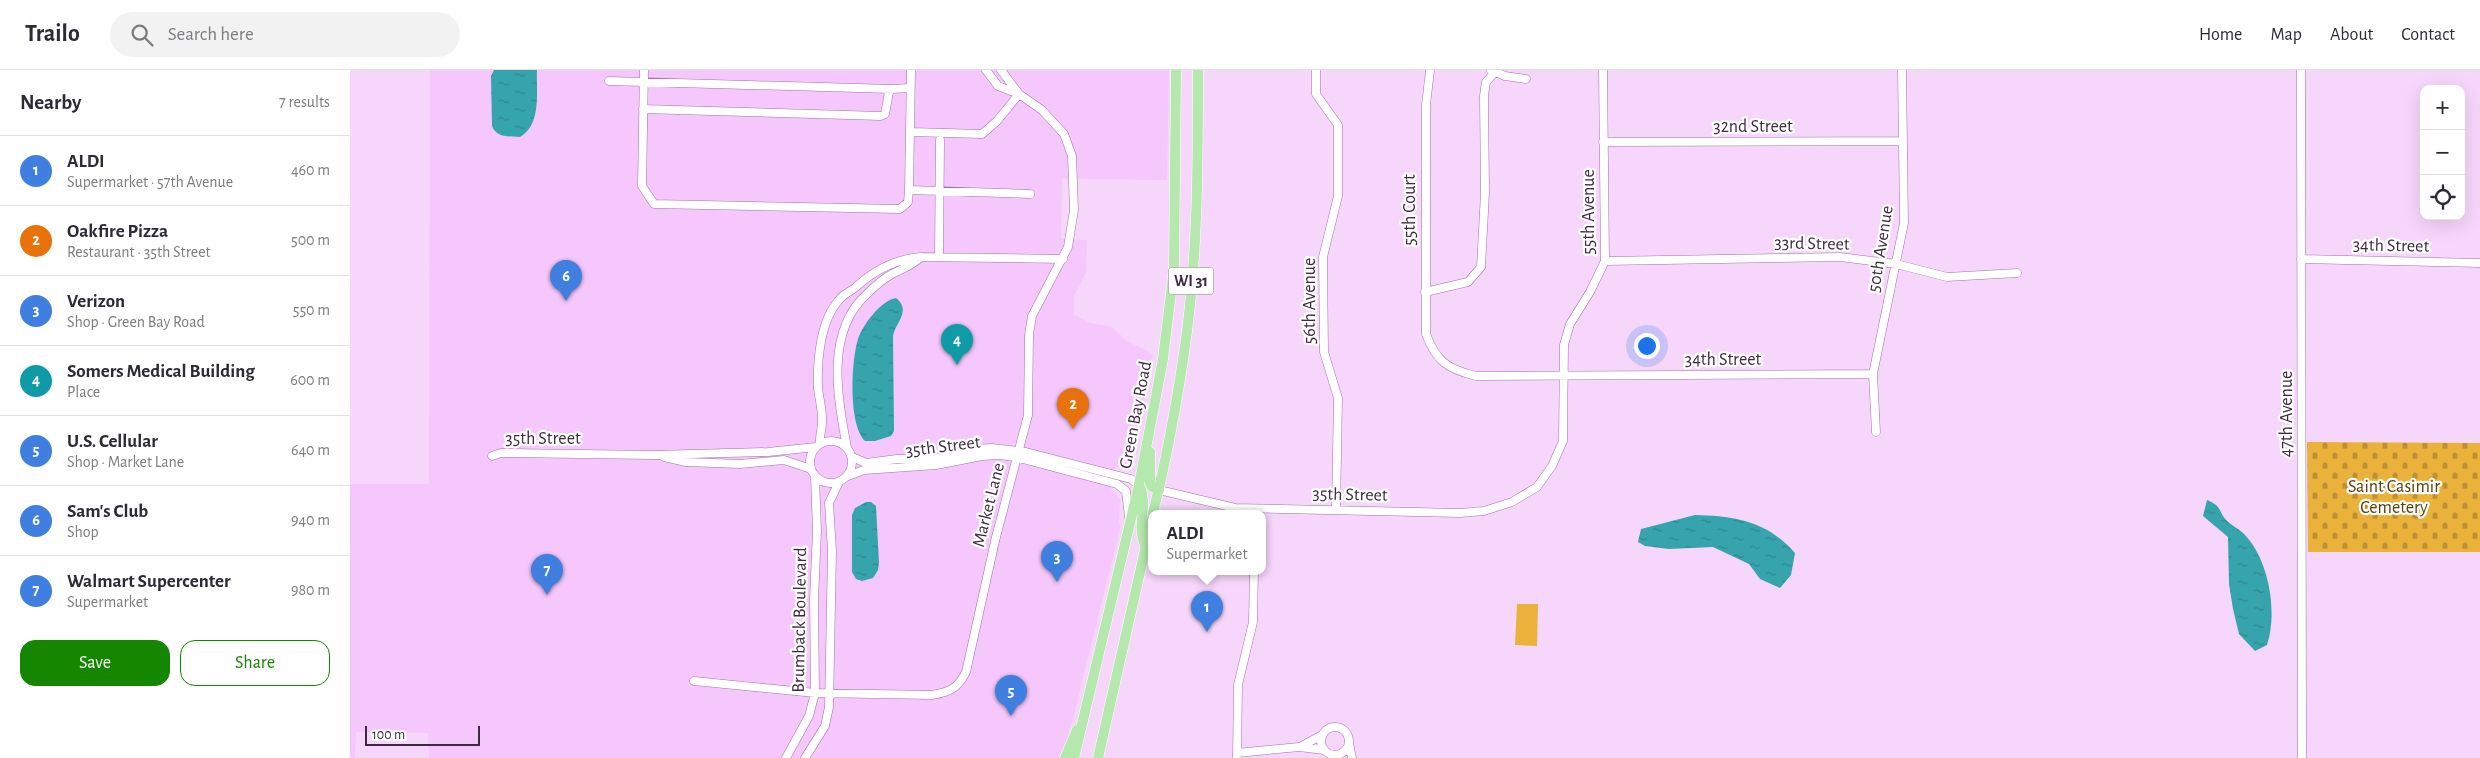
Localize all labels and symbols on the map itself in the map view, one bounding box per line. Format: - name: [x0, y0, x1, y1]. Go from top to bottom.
- street label: 32nd Street: [1713, 118, 1793, 136]
- street label: 55th Avenue: [1580, 169, 1598, 255]
- street label: 55th Court: [1401, 174, 1419, 246]
- street label: 50th Avenue: [1865, 204, 1897, 294]
- street label: 33rd Street: [1774, 234, 1850, 254]
- street label: 34th Street: [2353, 236, 2430, 256]
- street label: 56th Avenue: [1301, 258, 1319, 344]
- pin: 6: [550, 260, 582, 301]
- road number: WI 31: [1168, 268, 1214, 295]
- pin: 4: [941, 324, 973, 365]
- your location: [1634, 333, 1660, 359]
- street label: 34th Street: [1685, 351, 1762, 369]
- street label: Green Bay Road: [1117, 360, 1155, 470]
- street label: 47th Avenue: [2278, 371, 2296, 457]
- pin: 2: [1057, 388, 1089, 429]
- street label: 35th Street: [505, 430, 581, 448]
- street label: 35th Street: [904, 433, 982, 461]
- street label: Market Lane: [970, 461, 1008, 549]
- park label: Saint Casimir Cemetery: [2348, 478, 2440, 517]
- street label: 35th Street: [1312, 485, 1388, 505]
- pin: 3: [1041, 541, 1073, 582]
- street label: Brumback Boulevard: [790, 547, 810, 693]
- pin: 7: [531, 554, 563, 595]
- pin: 1: [1191, 591, 1223, 632]
- pin: 5: [995, 675, 1027, 716]
- scale bar: [365, 723, 480, 746]

